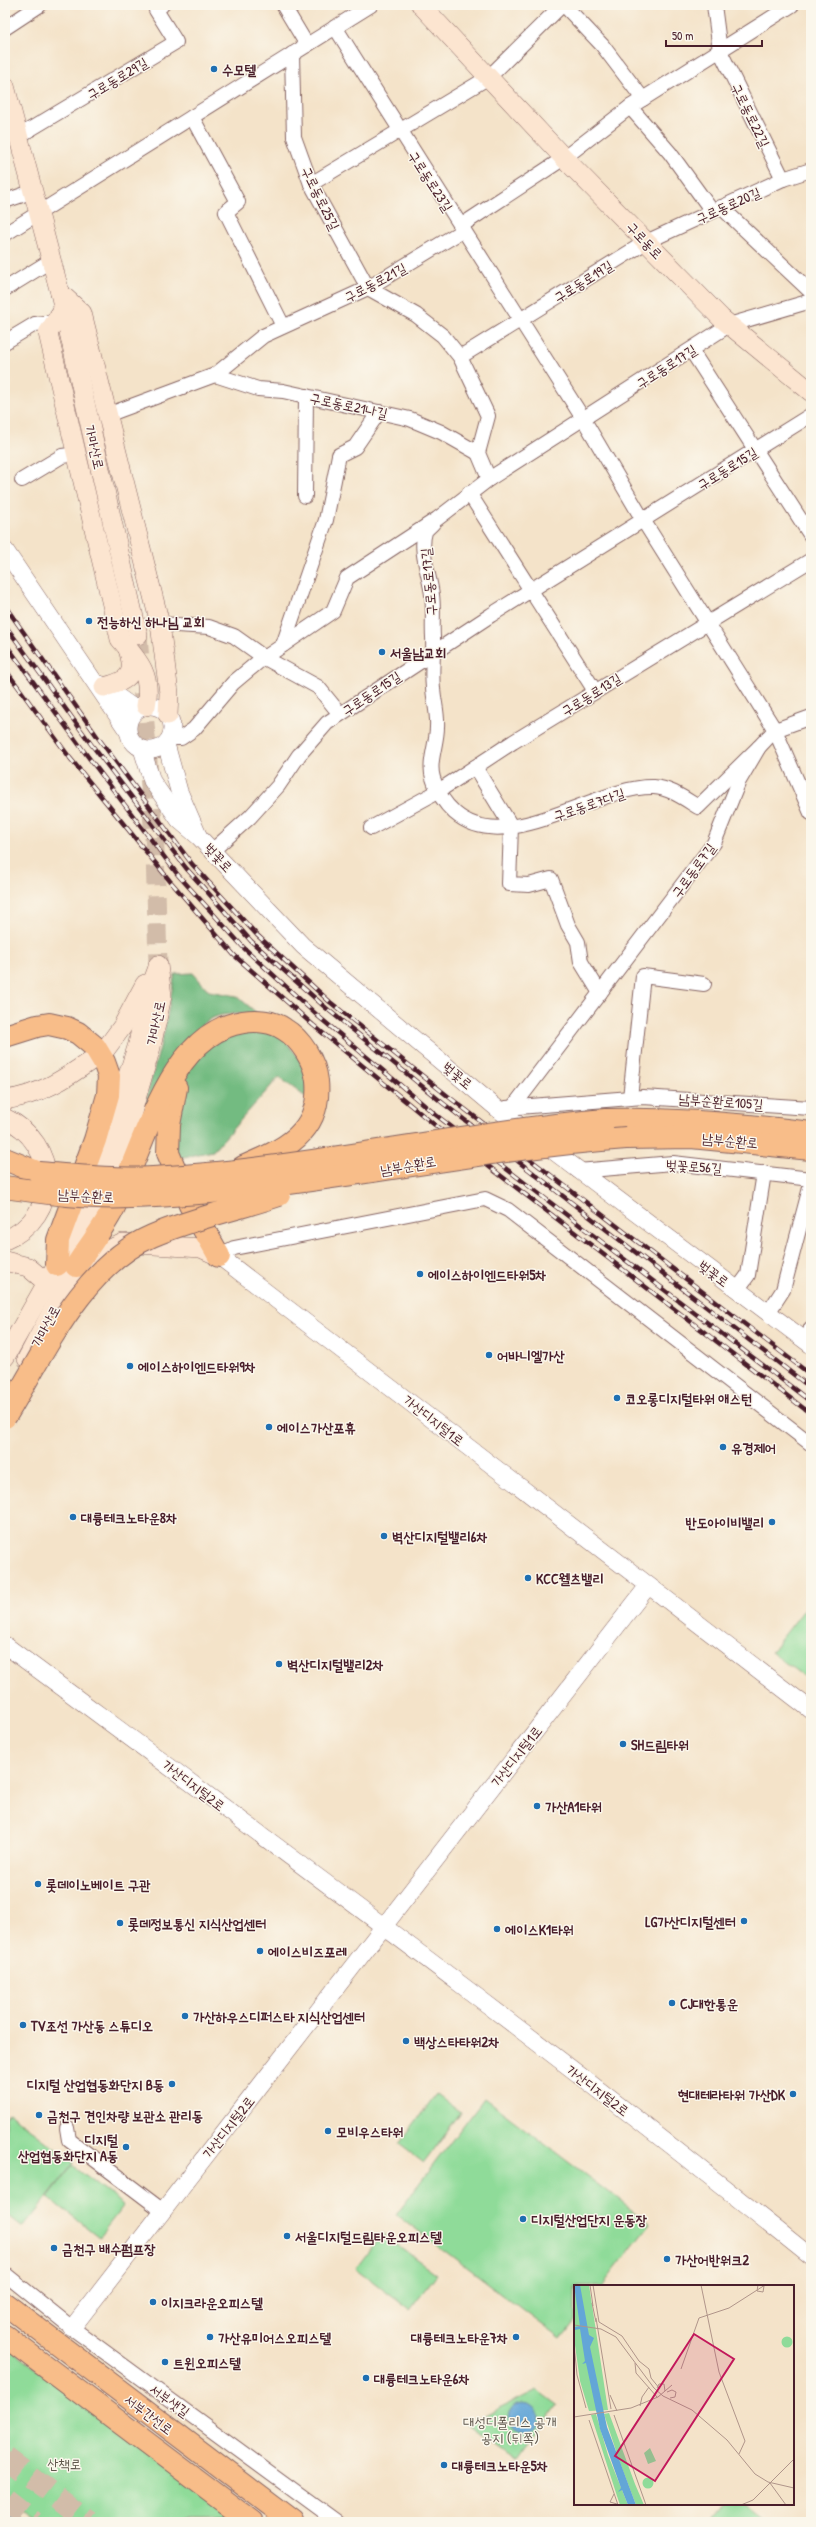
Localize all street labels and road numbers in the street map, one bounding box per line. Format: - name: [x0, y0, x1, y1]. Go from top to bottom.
- street label: 구로동로29길: [83, 52, 152, 104]
- street label: 구로동로22길: [727, 80, 775, 151]
- street label: 구로동로23길: [404, 147, 458, 216]
- street label: 구로동로25길: [297, 163, 345, 234]
- street label: 구로동로20길: [693, 182, 764, 228]
- street label: 구로동로: [623, 217, 667, 263]
- street label: 구로동로19길: [550, 255, 617, 307]
- street label: 구로동로21길: [341, 257, 410, 306]
- street label: 구로동로17길: [632, 339, 700, 393]
- street label: 구로동로21나길: [308, 387, 390, 423]
- street label: 가마산로: [81, 423, 109, 471]
- street label: 구로동로15길: [693, 442, 761, 494]
- street label: 구로동로17길: [415, 546, 440, 617]
- street label: 구로동로15길: [338, 666, 405, 720]
- street label: 구로동로13길: [557, 668, 625, 720]
- street label: 구로동로7다길: [551, 783, 628, 825]
- street label: 벚꽃로: [201, 838, 237, 876]
- street label: 구로동로7길: [667, 838, 720, 901]
- street label: 가마산로: [141, 999, 169, 1047]
- street label: 벚꽃로: [439, 1057, 477, 1093]
- street label: 남부순환로105길: [678, 1089, 765, 1113]
- street label: 남부순환로: [701, 1128, 759, 1152]
- street label: 남부순환로: [379, 1151, 437, 1179]
- street label: 벚꽃로56길: [665, 1155, 724, 1178]
- street label: 남부순환로: [57, 1184, 115, 1206]
- street label: 벚꽃로: [695, 1255, 733, 1291]
- street label: 가마산로: [26, 1302, 64, 1350]
- street label: 가산디지털1로: [400, 1390, 468, 1450]
- street label: 가산디지털1로: [486, 1722, 546, 1790]
- street label: 가산디지털2로: [159, 1755, 229, 1815]
- street label: 가산디지털2로: [563, 2060, 633, 2120]
- street label: 가산디지털2로: [198, 2092, 258, 2162]
- street label: 서부샛길: [146, 2379, 194, 2421]
- street label: 서부간선로: [121, 2389, 177, 2439]

